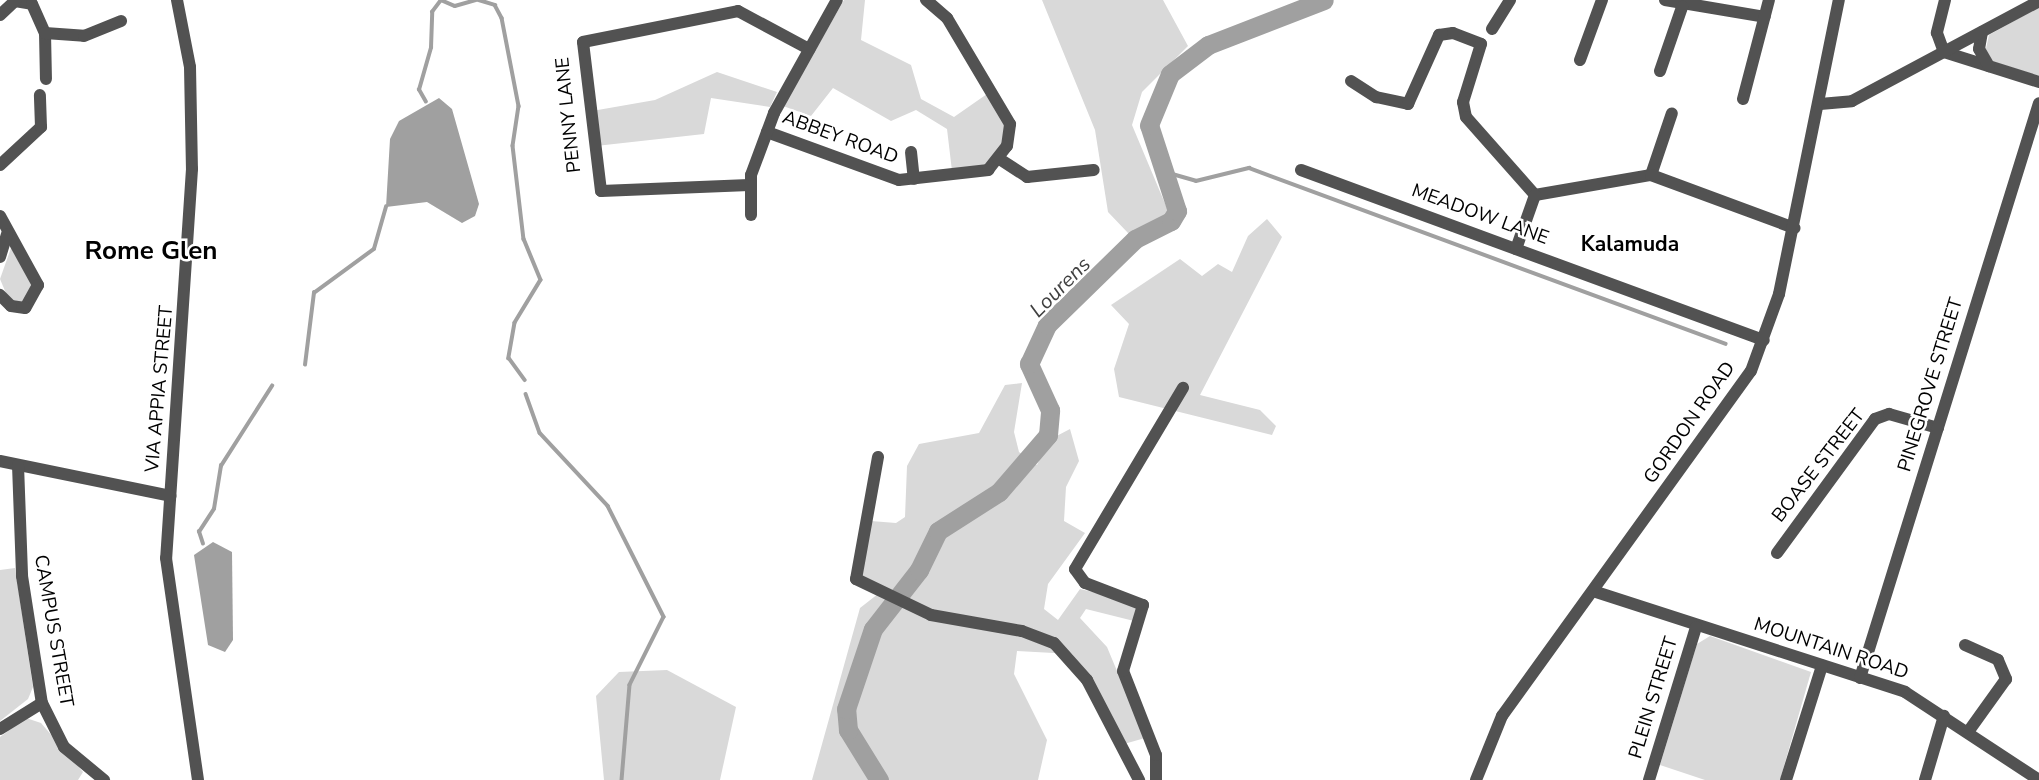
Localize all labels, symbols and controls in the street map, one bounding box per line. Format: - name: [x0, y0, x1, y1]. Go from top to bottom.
- street label: PENNY LANE: [552, 56, 586, 174]
- street label: ABBEY ROAD: [779, 106, 901, 170]
- street label: MEADOW LANE: [1408, 180, 1552, 250]
- district label: Kalamuda: [1581, 231, 1679, 257]
- district label: Rome Glen: [85, 235, 217, 267]
- water label: Lourens: [1024, 251, 1096, 323]
- street label: PINEGROVE STREET: [1894, 295, 1968, 475]
- street label: VIA APPIA STREET: [141, 305, 179, 473]
- street label: GORDON ROAD: [1639, 358, 1741, 488]
- street label: BOASE STREET: [1768, 405, 1870, 527]
- street label: CAMPUS STREET: [28, 553, 78, 709]
- street label: MOUNTAIN ROAD: [1751, 613, 1911, 685]
- street label: PLEIN STREET: [1625, 634, 1683, 762]

